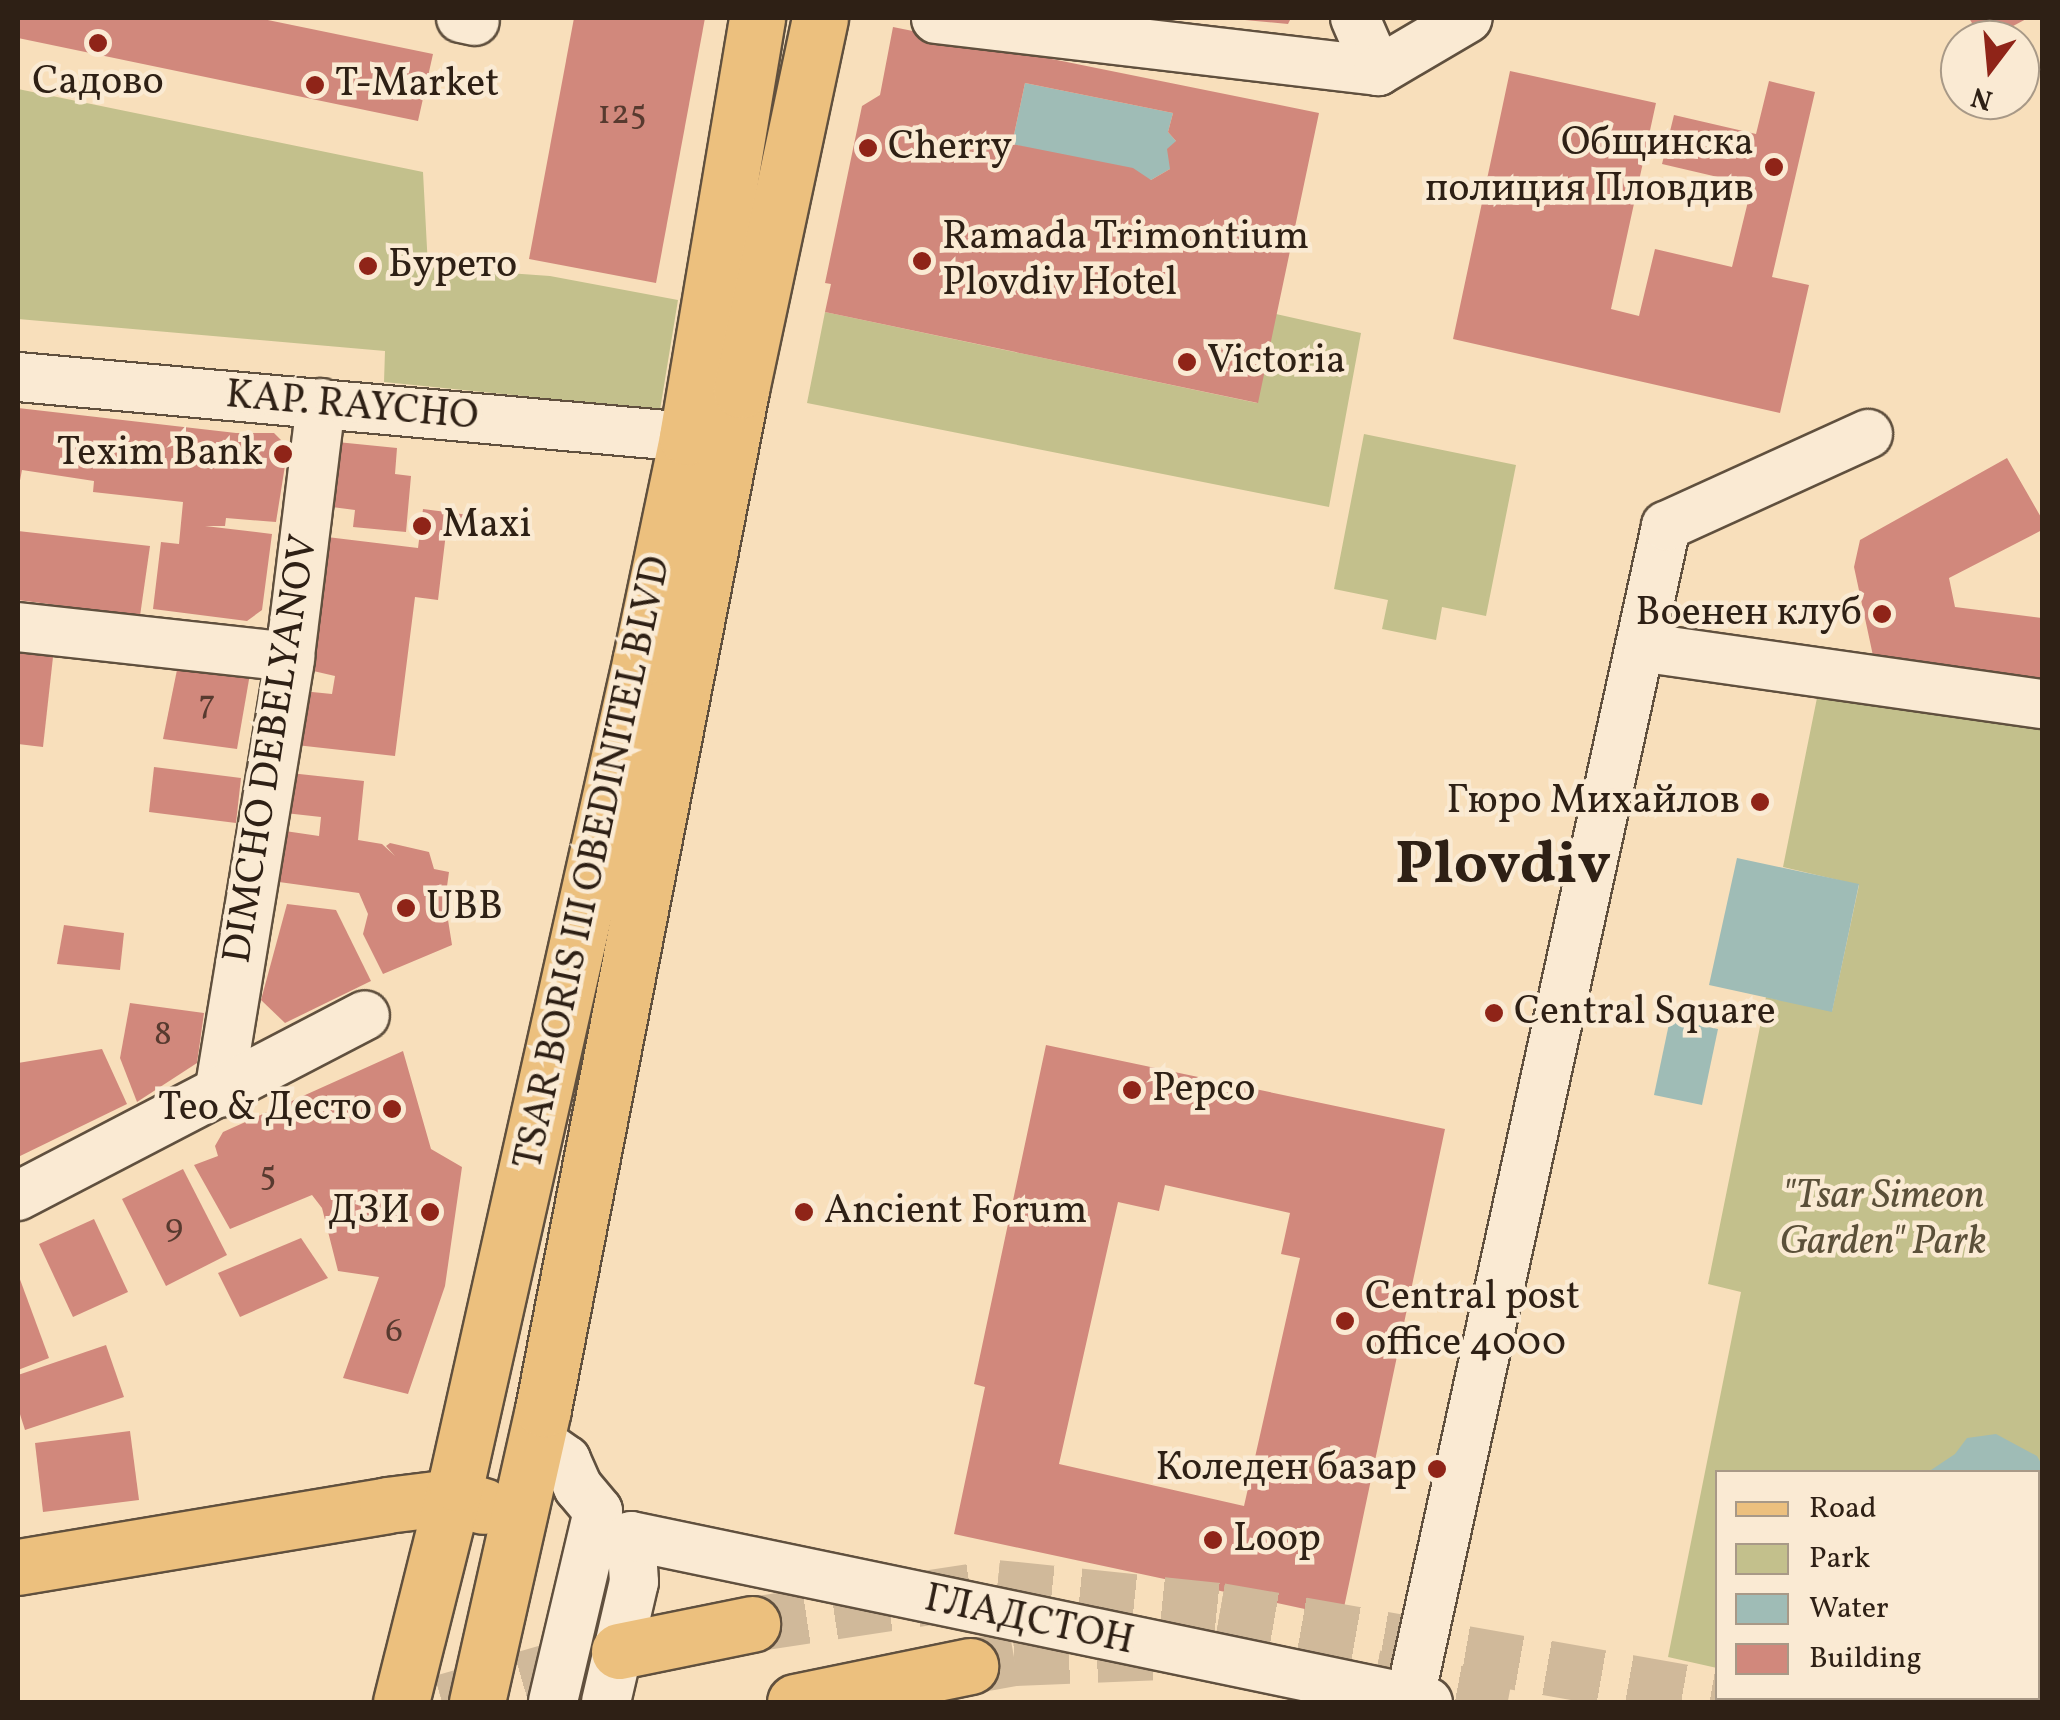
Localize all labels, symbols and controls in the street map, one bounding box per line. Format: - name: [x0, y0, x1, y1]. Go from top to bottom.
- north arrow: [1940, 20, 2040, 120]
- marker: Садово: [87, 32, 109, 54]
- place label: Садово: [32, 59, 164, 107]
- place label: T-Market: [335, 61, 499, 109]
- marker: T-Market: [304, 74, 326, 96]
- text: N: [1967, 76, 1997, 119]
- house number: 125: [597, 93, 647, 135]
- place label: Общинска полиция Пловдив: [1425, 120, 1754, 214]
- place label: Cherry: [888, 124, 1012, 172]
- marker: Cherry: [857, 137, 879, 159]
- marker: Общинска полиция Пловдив: [1763, 156, 1785, 178]
- place label: Ramada Trimontium Plovdiv Hotel: [942, 214, 1310, 308]
- place label: Бурето: [388, 242, 517, 290]
- marker: Ramada Trimontium Plovdiv Hotel: [911, 250, 933, 272]
- marker: Бурето: [357, 255, 379, 277]
- place label: Victoria: [1207, 338, 1346, 386]
- marker: Victoria: [1176, 351, 1198, 373]
- street label: KAP. RAYCHO: [224, 372, 480, 442]
- place label: Texim Bank: [57, 430, 263, 478]
- marker: Texim Bank: [272, 443, 294, 465]
- place label: Maxi: [442, 502, 532, 550]
- marker: Maxi: [411, 515, 433, 537]
- street label: DIMCHO DEBELYANOV: [214, 531, 330, 967]
- street label: TSAR BORIS III OBEDINITEL BLVD: [506, 552, 682, 1174]
- place label: Военен клуб: [1636, 590, 1862, 638]
- marker: Военен клуб: [1871, 603, 1893, 625]
- house number: 7: [199, 683, 215, 725]
- place label: Гюро Михайлов: [1447, 778, 1740, 826]
- marker: Гюро Михайлов: [1749, 791, 1771, 813]
- district label: Plovdiv: [1395, 830, 1611, 902]
- place label: UBB: [426, 884, 503, 932]
- marker: UBB: [395, 897, 417, 919]
- place label: Central Square: [1514, 989, 1776, 1037]
- marker: Central Square: [1483, 1002, 1505, 1024]
- house number: 8: [154, 1014, 172, 1056]
- place label: Pepco: [1152, 1066, 1255, 1114]
- marker: Pepco: [1121, 1079, 1143, 1101]
- place label: Тео & Десто: [158, 1085, 372, 1133]
- marker: Тео & Десто: [381, 1098, 403, 1120]
- house number: 5: [260, 1154, 276, 1196]
- park label: "Tsar Simeon Garden" Park: [1779, 1173, 1987, 1267]
- place label: ДЗИ: [328, 1188, 410, 1236]
- place label: Ancient Forum: [824, 1188, 1087, 1236]
- marker: ДЗИ: [419, 1201, 441, 1223]
- marker: Ancient Forum: [793, 1201, 815, 1223]
- house number: 9: [165, 1206, 183, 1248]
- place label: Central post office 4000: [1365, 1274, 1580, 1368]
- marker: Central post office 4000: [1334, 1310, 1356, 1332]
- house number: 6: [385, 1311, 403, 1353]
- place label: Коледен базар: [1155, 1445, 1417, 1493]
- marker: Коледен базар: [1426, 1458, 1448, 1480]
- legend: [1715, 1470, 2040, 1700]
- text: Road: [1809, 1488, 1877, 1530]
- place label: Loop: [1233, 1516, 1321, 1564]
- marker: Loop: [1202, 1529, 1224, 1551]
- text: Park: [1809, 1538, 1870, 1580]
- street label: ГЛАДСТОН: [920, 1575, 1138, 1667]
- text: Water: [1809, 1588, 1889, 1630]
- text: Building: [1809, 1638, 1922, 1680]

